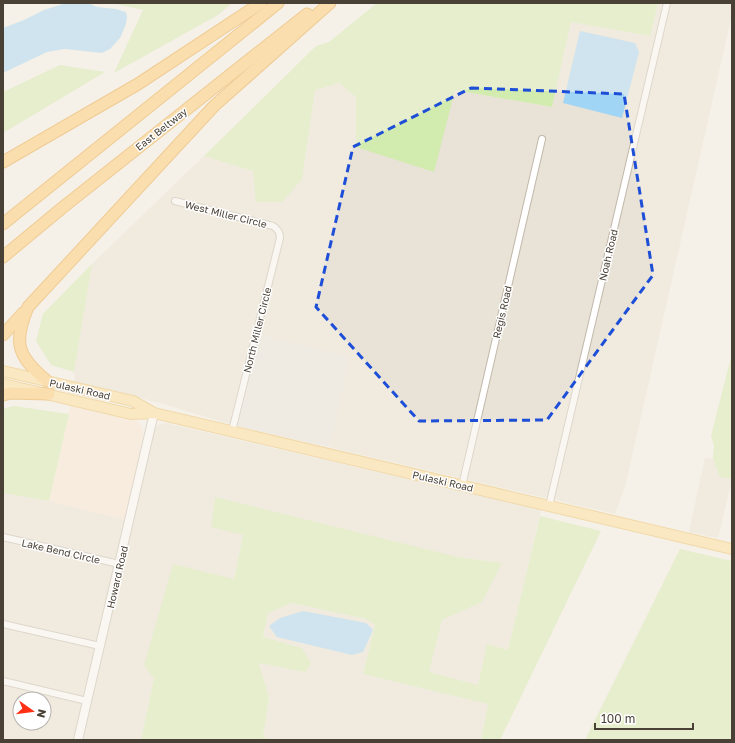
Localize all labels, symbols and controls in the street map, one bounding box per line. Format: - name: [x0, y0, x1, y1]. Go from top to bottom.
- street label: East Beltway: [133, 105, 189, 153]
- street label: West Miller Circle: [184, 198, 268, 230]
- street label: Noah Road: [596, 228, 620, 282]
- street label: Regis Road: [490, 285, 514, 339]
- street label: North Miller Circle: [241, 286, 273, 374]
- street label: Pulaski Road: [48, 376, 112, 402]
- street label: Pulaski Road: [411, 468, 475, 494]
- street label: Lake Bend Circle: [21, 536, 102, 566]
- street label: Howard Road: [104, 544, 130, 610]
- north arrow: [12, 691, 52, 731]
- scale bar: [595, 705, 693, 731]
- text: N: [35, 708, 50, 719]
- text: 100 m: [601, 711, 635, 726]

